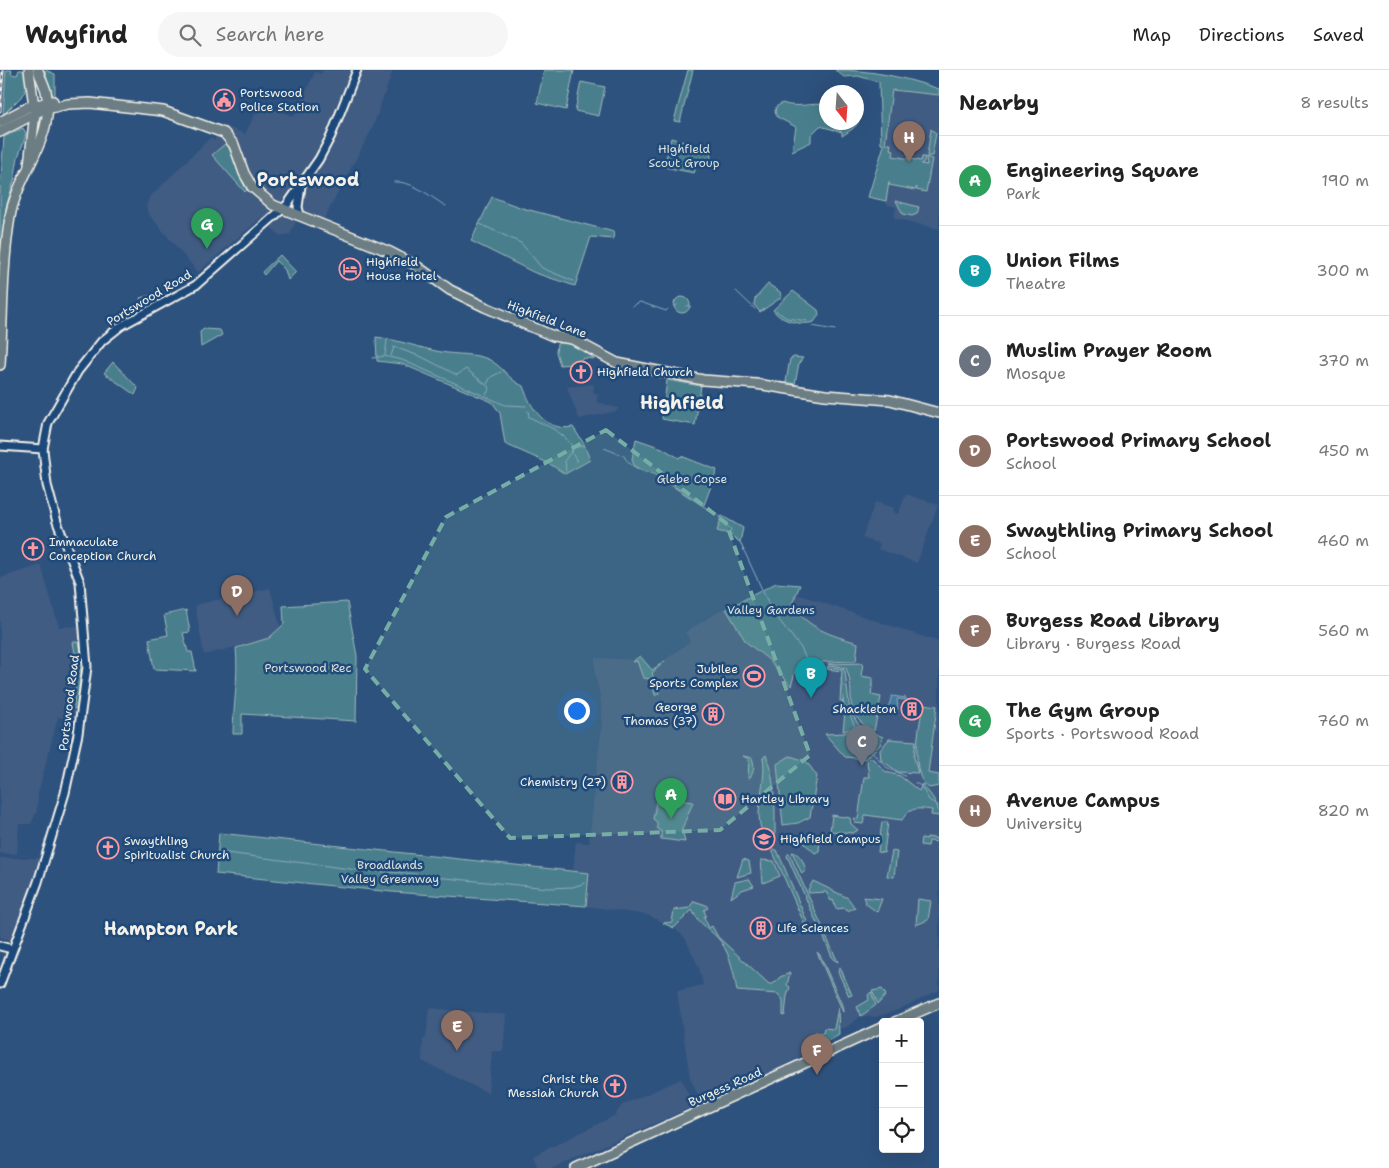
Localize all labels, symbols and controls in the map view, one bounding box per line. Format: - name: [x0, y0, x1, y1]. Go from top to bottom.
- search box: [158, 12, 508, 57]
- text: Wayfind: [25, 19, 128, 51]
- icon: search: [176, 21, 204, 49]
- text: Search here: [216, 22, 324, 47]
- text: Map: [1133, 23, 1171, 47]
- text: Directions: [1199, 23, 1285, 47]
- text: Saved: [1313, 23, 1364, 47]
- place label: Portswood Police Station: [240, 85, 319, 115]
- north arrow: [819, 85, 864, 130]
- public building icon: Portswood Police Station: [212, 88, 236, 112]
- text: Nearby: [959, 89, 1039, 117]
- text: 8 results: [1300, 92, 1369, 113]
- pin: H: [893, 121, 925, 162]
- park label: Highfield Scout Group: [649, 141, 720, 171]
- text: Engineering Square: [1006, 158, 1199, 183]
- district label: Portswood: [257, 168, 359, 192]
- text: A: [969, 170, 981, 191]
- text: 190 m: [1322, 170, 1369, 191]
- text: Park: [1006, 183, 1040, 204]
- pin: G: [191, 208, 223, 249]
- text: Union Films: [1006, 248, 1120, 273]
- place label: Highfield House Hotel: [366, 254, 437, 284]
- hotel icon: Highfield House Hotel: [338, 257, 362, 281]
- text: B: [970, 260, 980, 281]
- text: 300 m: [1317, 260, 1369, 281]
- street label: Portswood Road: [103, 266, 195, 330]
- text: Theatre: [1006, 273, 1066, 294]
- street label: Highfield Lane: [505, 296, 589, 342]
- text: Muslim Prayer Room: [1006, 338, 1212, 363]
- text: C: [970, 350, 980, 371]
- text: 370 m: [1318, 350, 1369, 371]
- church icon: Highfield Church: [569, 360, 593, 384]
- text: Mosque: [1006, 363, 1066, 384]
- place label: Highfield Church: [597, 364, 693, 380]
- district label: Highfield: [640, 391, 724, 415]
- text: Portswood Primary School: [1006, 428, 1271, 453]
- text: D: [969, 440, 981, 461]
- text: 450 m: [1318, 440, 1369, 461]
- text: School: [1006, 453, 1056, 474]
- park label: Glebe Copse: [657, 471, 728, 487]
- text: Swaythling Primary School: [1006, 518, 1273, 543]
- text: E: [970, 530, 980, 551]
- text: 460 m: [1317, 530, 1369, 551]
- place label: Immaculate Conception Church: [49, 534, 156, 564]
- church icon: Immaculate Conception Church: [21, 537, 45, 561]
- text: School: [1006, 543, 1056, 564]
- pin: D: [221, 575, 253, 616]
- park label: Valley Gardens: [727, 602, 815, 618]
- text: Burgess Road Library: [1006, 608, 1220, 633]
- text: F: [970, 620, 980, 641]
- text: 560 m: [1318, 620, 1369, 641]
- text: Library · Burgess Road: [1006, 633, 1181, 654]
- street label: Portswood Road: [55, 654, 83, 752]
- pin: B: [795, 657, 827, 698]
- park label: Portswood Rec: [264, 660, 352, 676]
- place label: Jubilee Sports Complex: [649, 661, 738, 691]
- sports icon: Jubilee Sports Complex: [742, 664, 766, 688]
- building icon: Shackleton: [900, 697, 924, 721]
- your location: [564, 698, 590, 724]
- text: The Gym Group: [1006, 698, 1160, 723]
- place label: George Thomas (37): [624, 699, 697, 729]
- place label: Shackleton: [832, 701, 896, 717]
- building icon: George Thomas (37): [701, 702, 725, 726]
- text: G: [969, 710, 981, 731]
- text: 760 m: [1317, 710, 1369, 731]
- text: Sports · Portswood Road: [1006, 723, 1199, 744]
- pin: C: [846, 725, 878, 766]
- building icon: Chemistry (27): [610, 770, 634, 794]
- place label: Chemistry (27): [520, 774, 606, 790]
- pin: A: [655, 778, 687, 819]
- library icon: Hartley Library: [713, 787, 737, 811]
- text: Avenue Campus: [1006, 788, 1160, 813]
- place label: Hartley Library: [741, 791, 830, 807]
- text: H: [969, 800, 981, 821]
- text: 820 m: [1318, 800, 1369, 821]
- text: University: [1006, 813, 1082, 834]
- school or university icon: Highfield Campus: [752, 827, 776, 851]
- place label: Highfield Campus: [780, 831, 881, 847]
- place label: Swaythling Spiritualist Church: [124, 833, 229, 863]
- church icon: Swaythling Spiritualist Church: [96, 836, 120, 860]
- park label: Broadlands Valley Greenway: [341, 857, 439, 887]
- building icon: Life Sciences: [749, 916, 773, 940]
- district label: Hampton Park: [104, 917, 238, 941]
- place label: Life Sciences: [777, 920, 849, 936]
- pin: E: [441, 1010, 473, 1051]
- map controls: [879, 1018, 924, 1153]
- button: +: [879, 1018, 924, 1063]
- pin: F: [801, 1034, 833, 1075]
- button: −: [879, 1063, 924, 1108]
- street label: Burgess Road: [686, 1064, 765, 1110]
- place label: Christ the Messiah Church: [508, 1071, 599, 1101]
- church icon: Christ the Messiah Church: [603, 1074, 627, 1098]
- button: locate: [879, 1108, 924, 1153]

